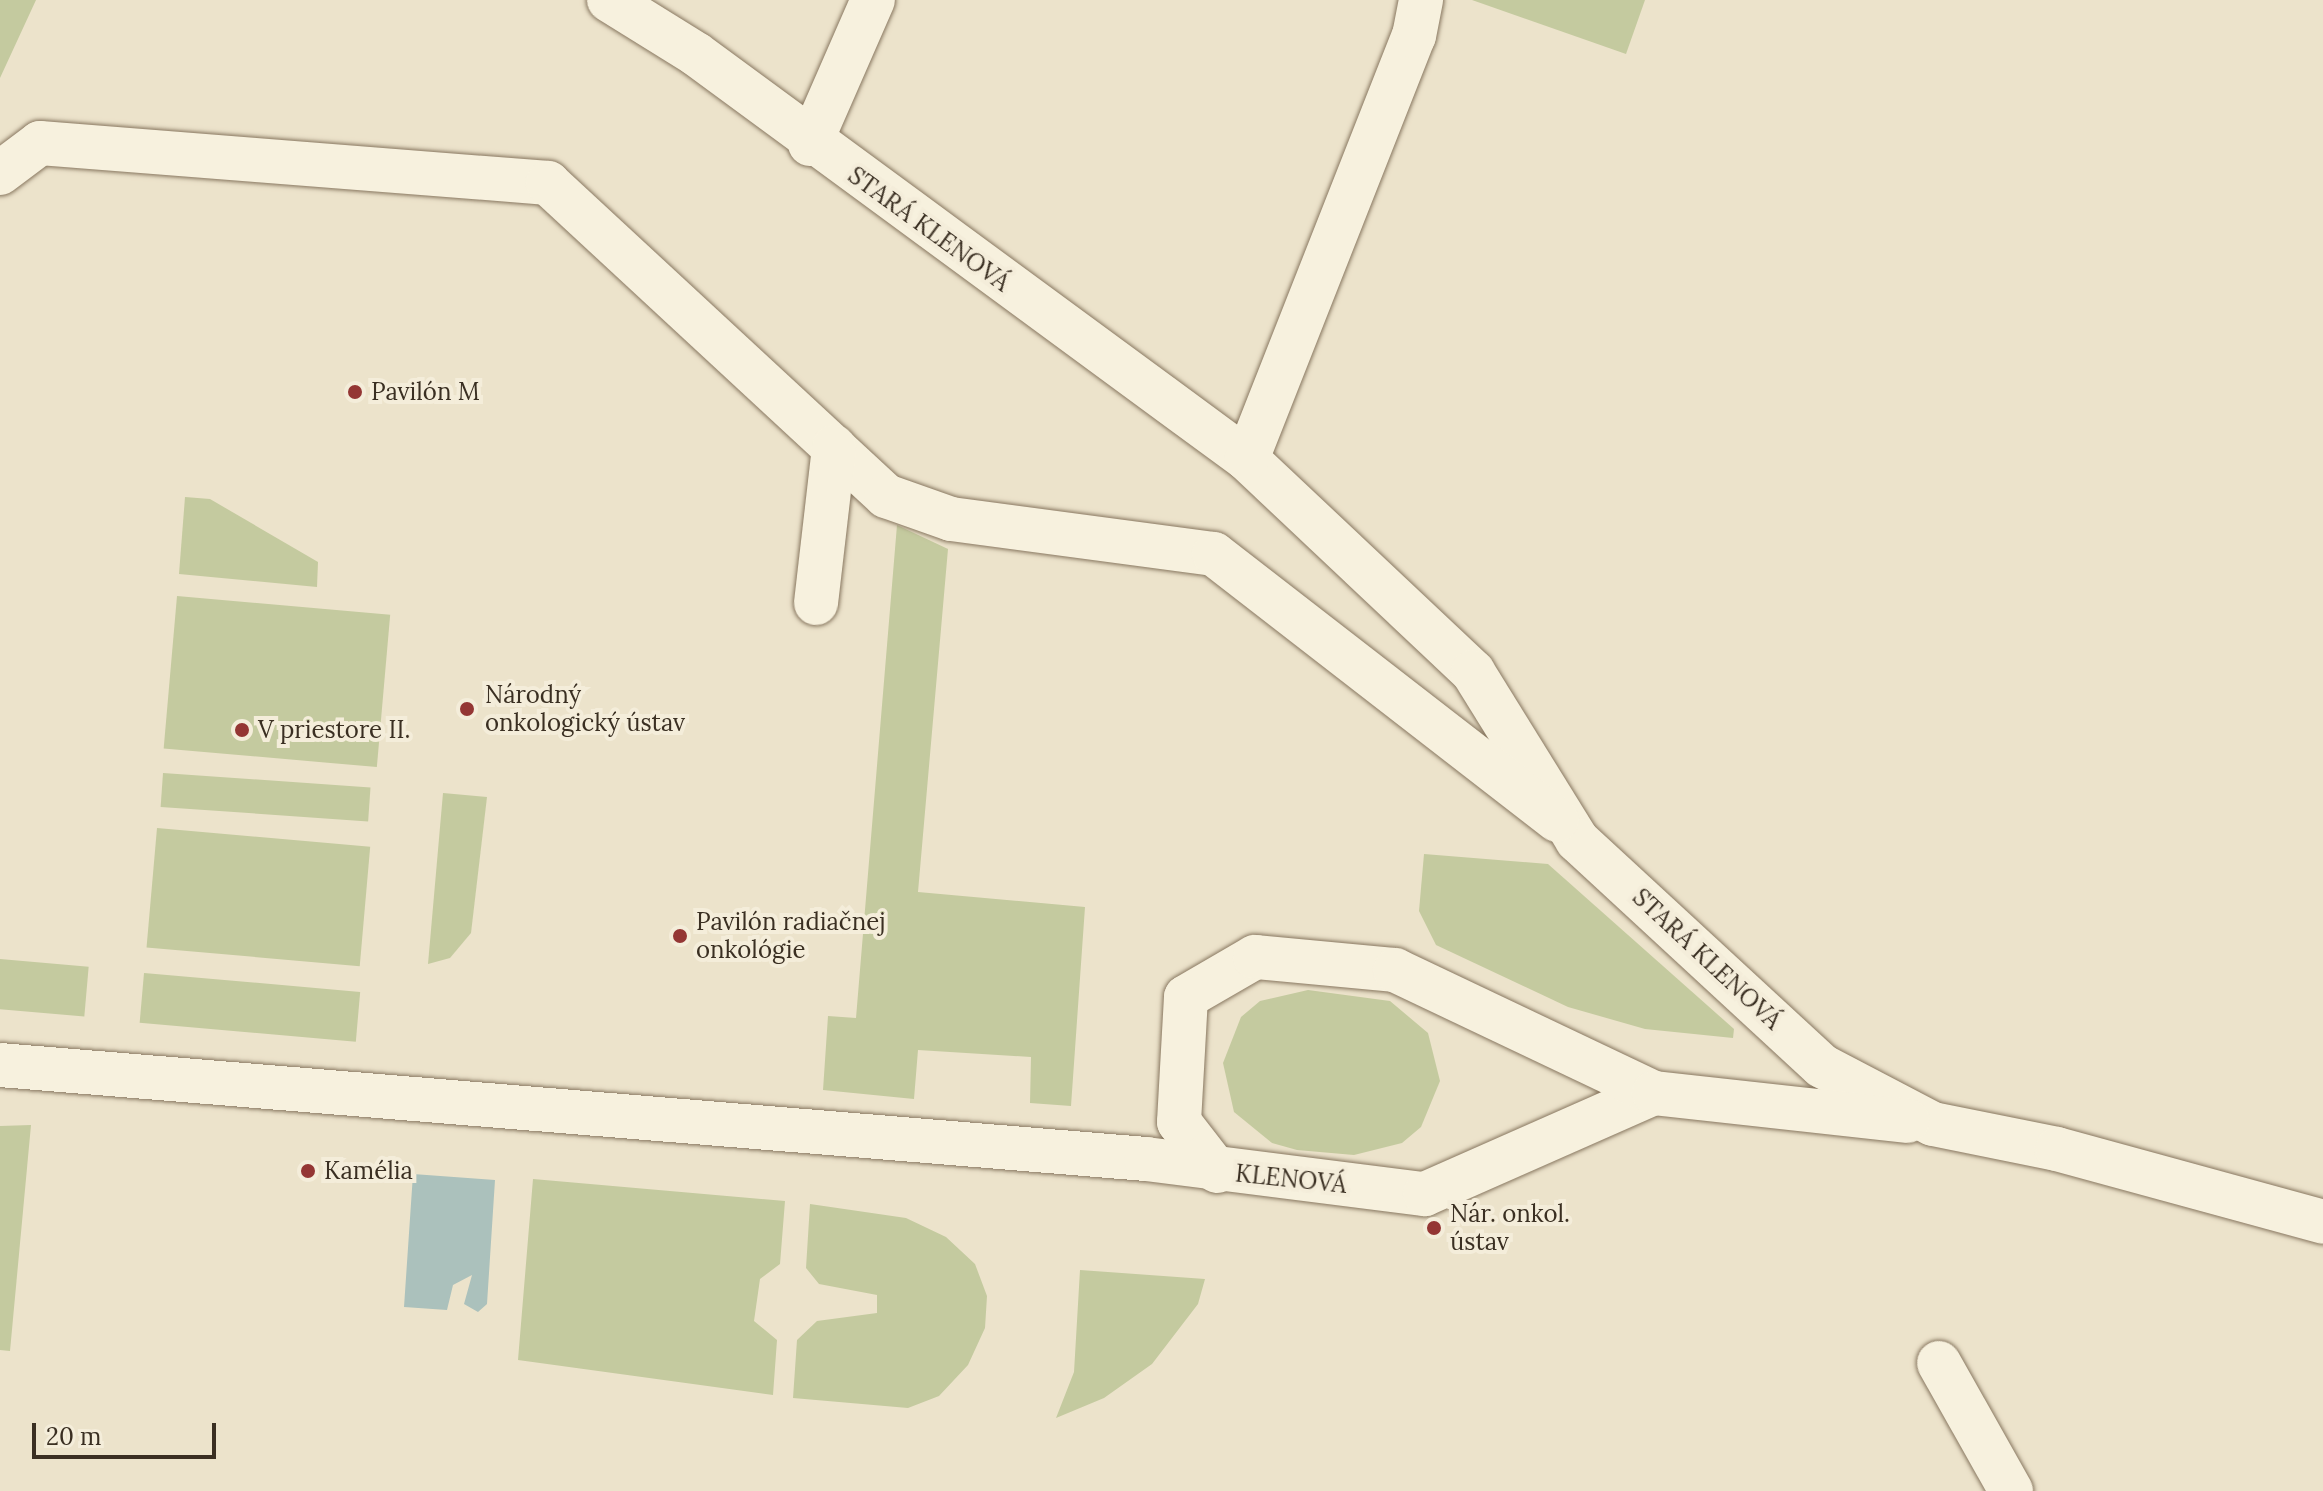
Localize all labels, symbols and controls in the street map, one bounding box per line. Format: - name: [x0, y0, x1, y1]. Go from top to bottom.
- street label: STARÁ KLENOVÁ: [843, 161, 1015, 297]
- place label: Pavilón M: [371, 378, 480, 406]
- marker: Pavilón M: [346, 383, 364, 401]
- place label: Národný onkologický ústav: [485, 681, 685, 737]
- marker: Národný onkologický ústav: [456, 698, 478, 720]
- place label: V priestore II.: [258, 716, 410, 744]
- marker: V priestore II.: [233, 721, 251, 739]
- street label: STARÁ KLENOVÁ: [1627, 883, 1787, 1035]
- place label: Pavilón radiačnej onkológie: [696, 908, 885, 964]
- marker: Pavilón radiačnej onkológie: [671, 927, 689, 945]
- place label: Kamélia: [324, 1157, 413, 1185]
- street label: KLENOVÁ: [1234, 1159, 1348, 1199]
- marker: Kamélia: [299, 1162, 317, 1180]
- place label: Nár. onkol. ústav: [1450, 1200, 1570, 1256]
- marker: Nár. onkol. ústav: [1425, 1219, 1443, 1237]
- scale bar: [36, 1407, 220, 1457]
- text: 20 m: [46, 1421, 102, 1452]

